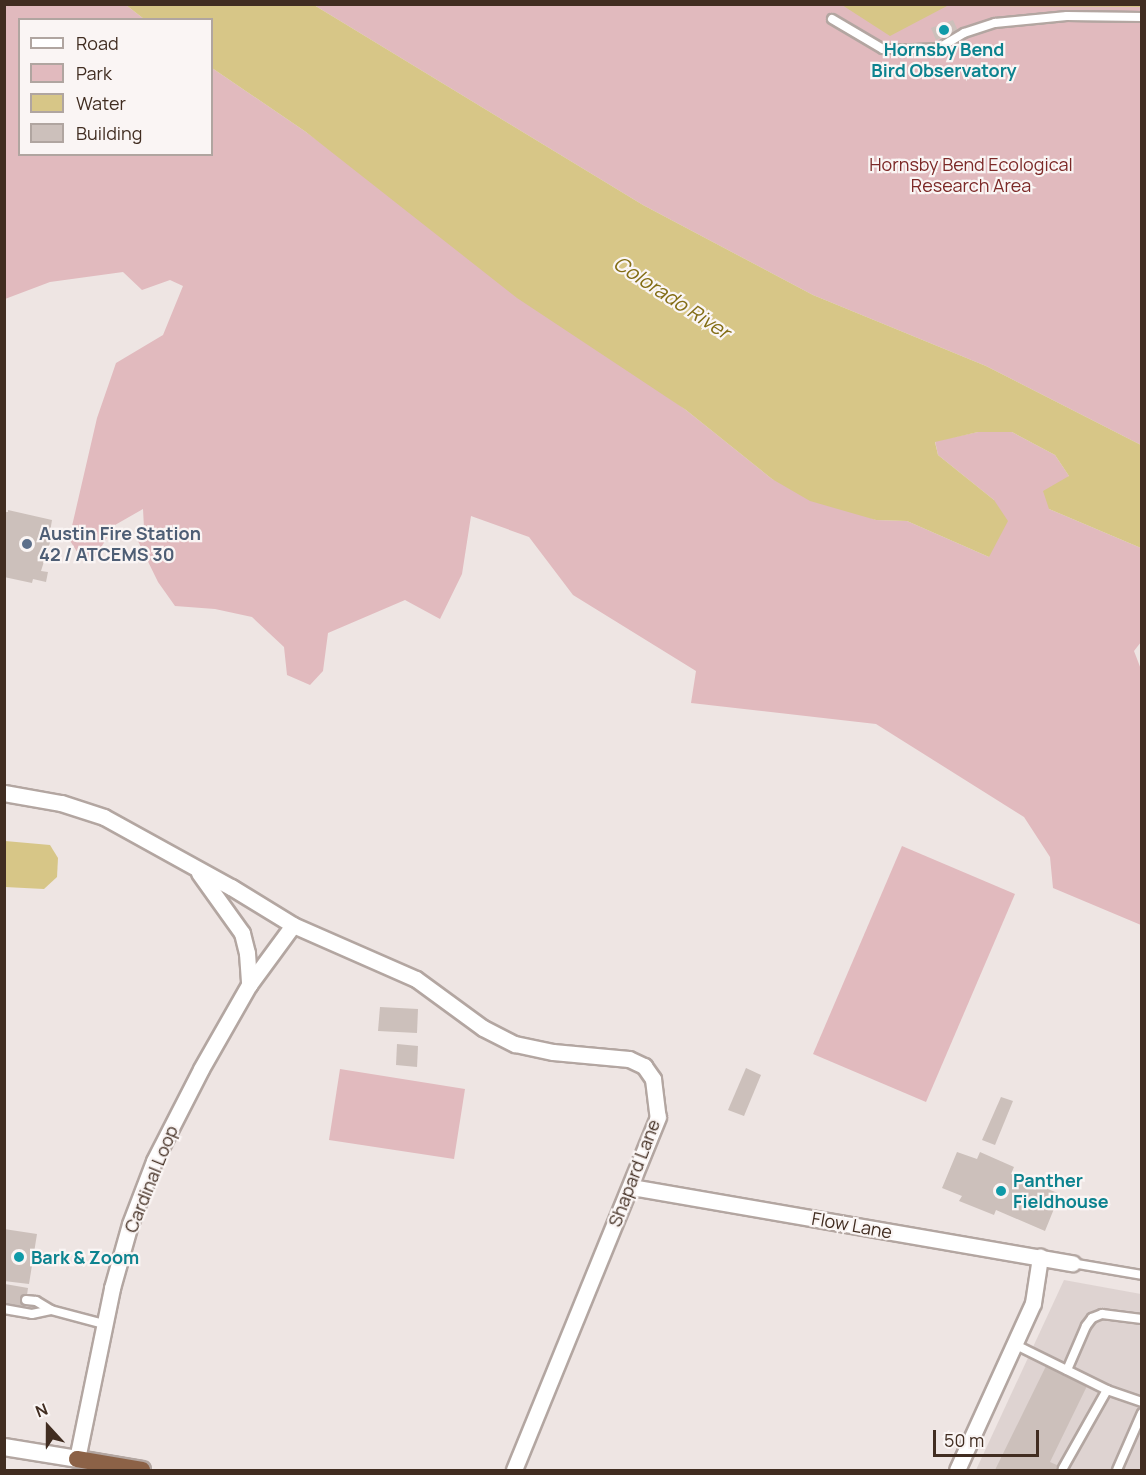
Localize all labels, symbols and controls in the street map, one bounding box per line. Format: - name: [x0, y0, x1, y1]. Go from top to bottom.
- legend: [18, 18, 213, 156]
- marker: Hornsby Bend Bird Observatory: [937, 23, 951, 37]
- text: Road: [76, 31, 119, 55]
- place label: Hornsby Bend Bird Observatory: [871, 39, 1017, 82]
- text: Park: [76, 61, 112, 85]
- text: Water: [76, 91, 126, 115]
- text: Building: [76, 121, 142, 145]
- park label: Hornsby Bend Ecological Research Area: [869, 154, 1073, 196]
- water label: Colorado River: [609, 250, 735, 344]
- place label: Austin Fire Station 42 / ATCEMS 30: [39, 523, 201, 566]
- marker: Austin Fire Station 42 / ATCEMS 30: [20, 537, 34, 551]
- street label: Shapard Lane: [604, 1116, 664, 1230]
- street label: Cardinal Loop: [120, 1122, 182, 1236]
- place label: Panther Fieldhouse: [1013, 1170, 1109, 1212]
- marker: Panther Fieldhouse: [994, 1184, 1008, 1198]
- street label: Flow Lane: [810, 1207, 894, 1243]
- place label: Bark & Zoom: [31, 1246, 139, 1268]
- marker: Bark & Zoom: [12, 1250, 26, 1264]
- north arrow: [18, 1397, 78, 1457]
- text: N: [32, 1398, 51, 1423]
- scale bar: [936, 1418, 1042, 1456]
- text: 50 m: [944, 1428, 984, 1452]

